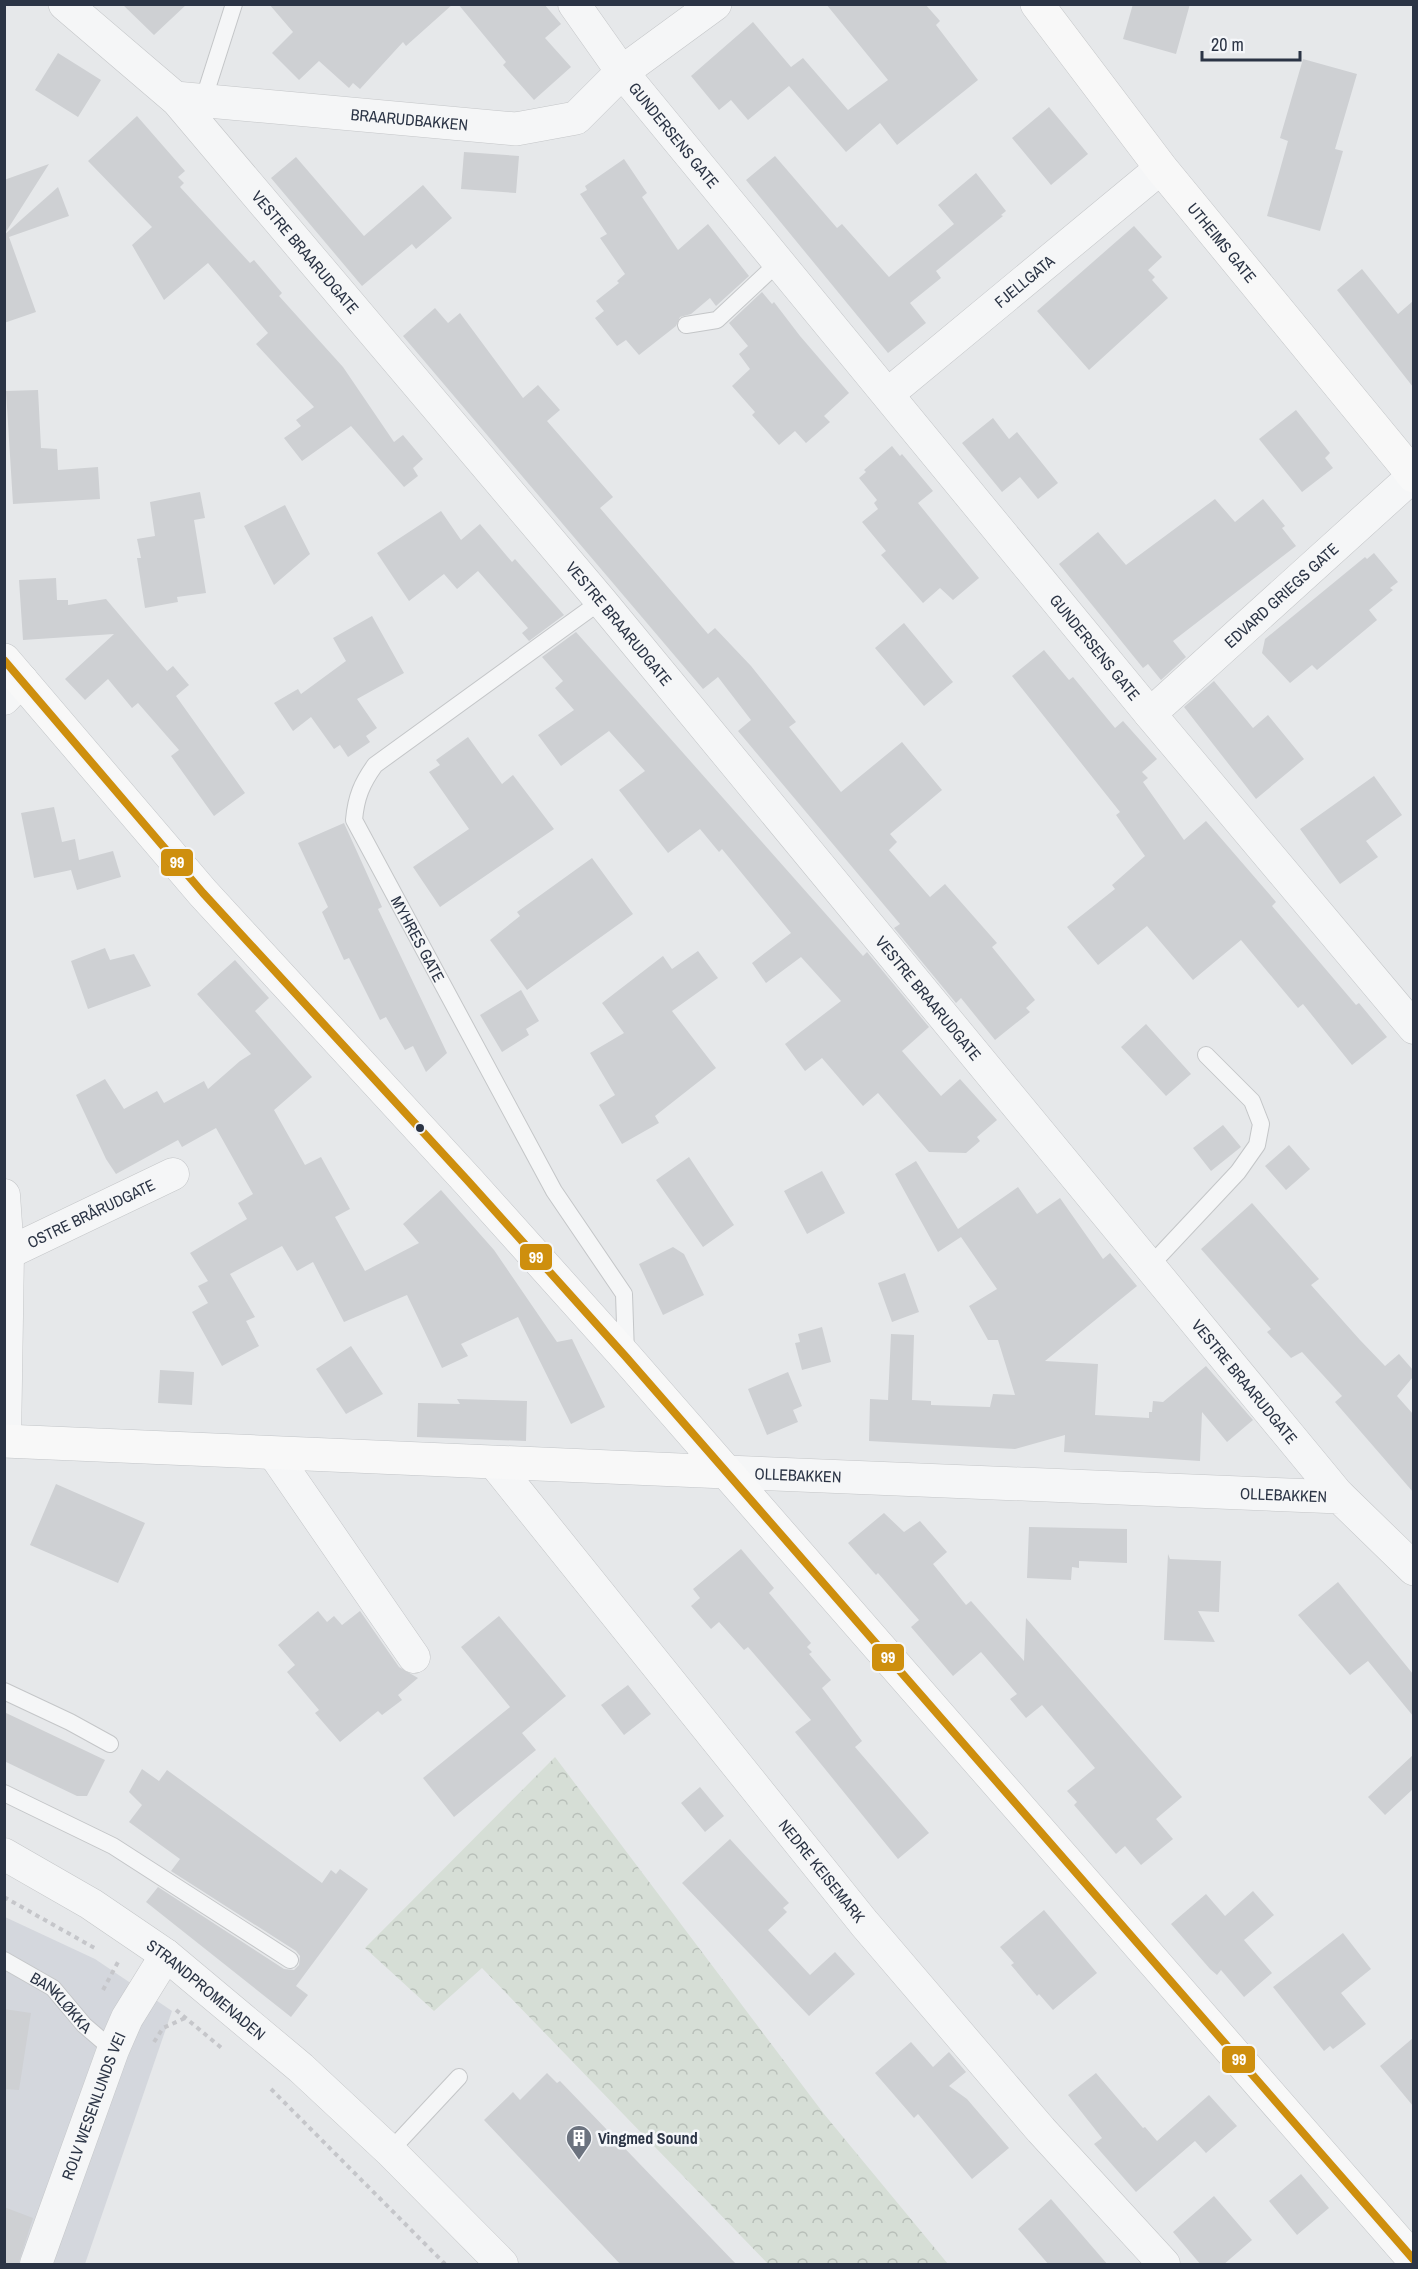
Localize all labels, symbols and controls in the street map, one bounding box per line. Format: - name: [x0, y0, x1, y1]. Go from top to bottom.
- scale bar: [1202, 24, 1300, 62]
- text: 20 m: [1211, 32, 1244, 57]
- street label: GUNDERSENS GATE: [624, 78, 724, 193]
- street label: BRAARUDBAKKEN: [350, 103, 469, 136]
- street label: VESTRE BRAARUDGATE: [247, 186, 364, 319]
- street label: UTHEIMS GATE: [1183, 198, 1262, 287]
- street label: FJELLGATA: [990, 250, 1059, 312]
- street label: EDVARD GRIEGS GATE: [1219, 538, 1343, 653]
- street label: VESTRE BRAARUDGATE: [561, 557, 677, 690]
- street label: GUNDERSENS GATE: [1045, 590, 1145, 705]
- line badge: 99: [160, 848, 194, 877]
- text: 99: [170, 851, 184, 873]
- street label: MYHRES GATE: [386, 892, 450, 986]
- street label: VESTRE BRAARUDGATE: [871, 931, 986, 1065]
- unlabelled marker: [414, 1122, 426, 1134]
- street label: OSTRE BRÅRUDGATE: [23, 1173, 159, 1253]
- line badge: 99: [519, 1243, 553, 1271]
- text: 99: [529, 1246, 543, 1268]
- street label: VESTRE BRAARUDGATE: [1187, 1315, 1303, 1448]
- street label: OLLEBAKKEN: [754, 1462, 842, 1488]
- street label: OLLEBAKKEN: [1240, 1482, 1327, 1507]
- line badge: 99: [871, 1643, 905, 1672]
- text: 99: [881, 1646, 895, 1668]
- street label: NEDRE KEISEMARK: [774, 1815, 870, 1927]
- street label: STRANDPROMENADEN: [142, 1934, 270, 2045]
- street label: BANKLØKKA: [27, 1966, 97, 2038]
- street label: ROLV WESENLUNDS VEI: [56, 2029, 131, 2183]
- line badge: 99: [1221, 2045, 1256, 2074]
- text: 99: [1232, 2048, 1246, 2070]
- building icon: Vingmed Sound: [564, 2123, 594, 2161]
- place label: Vingmed Sound: [598, 2127, 698, 2149]

